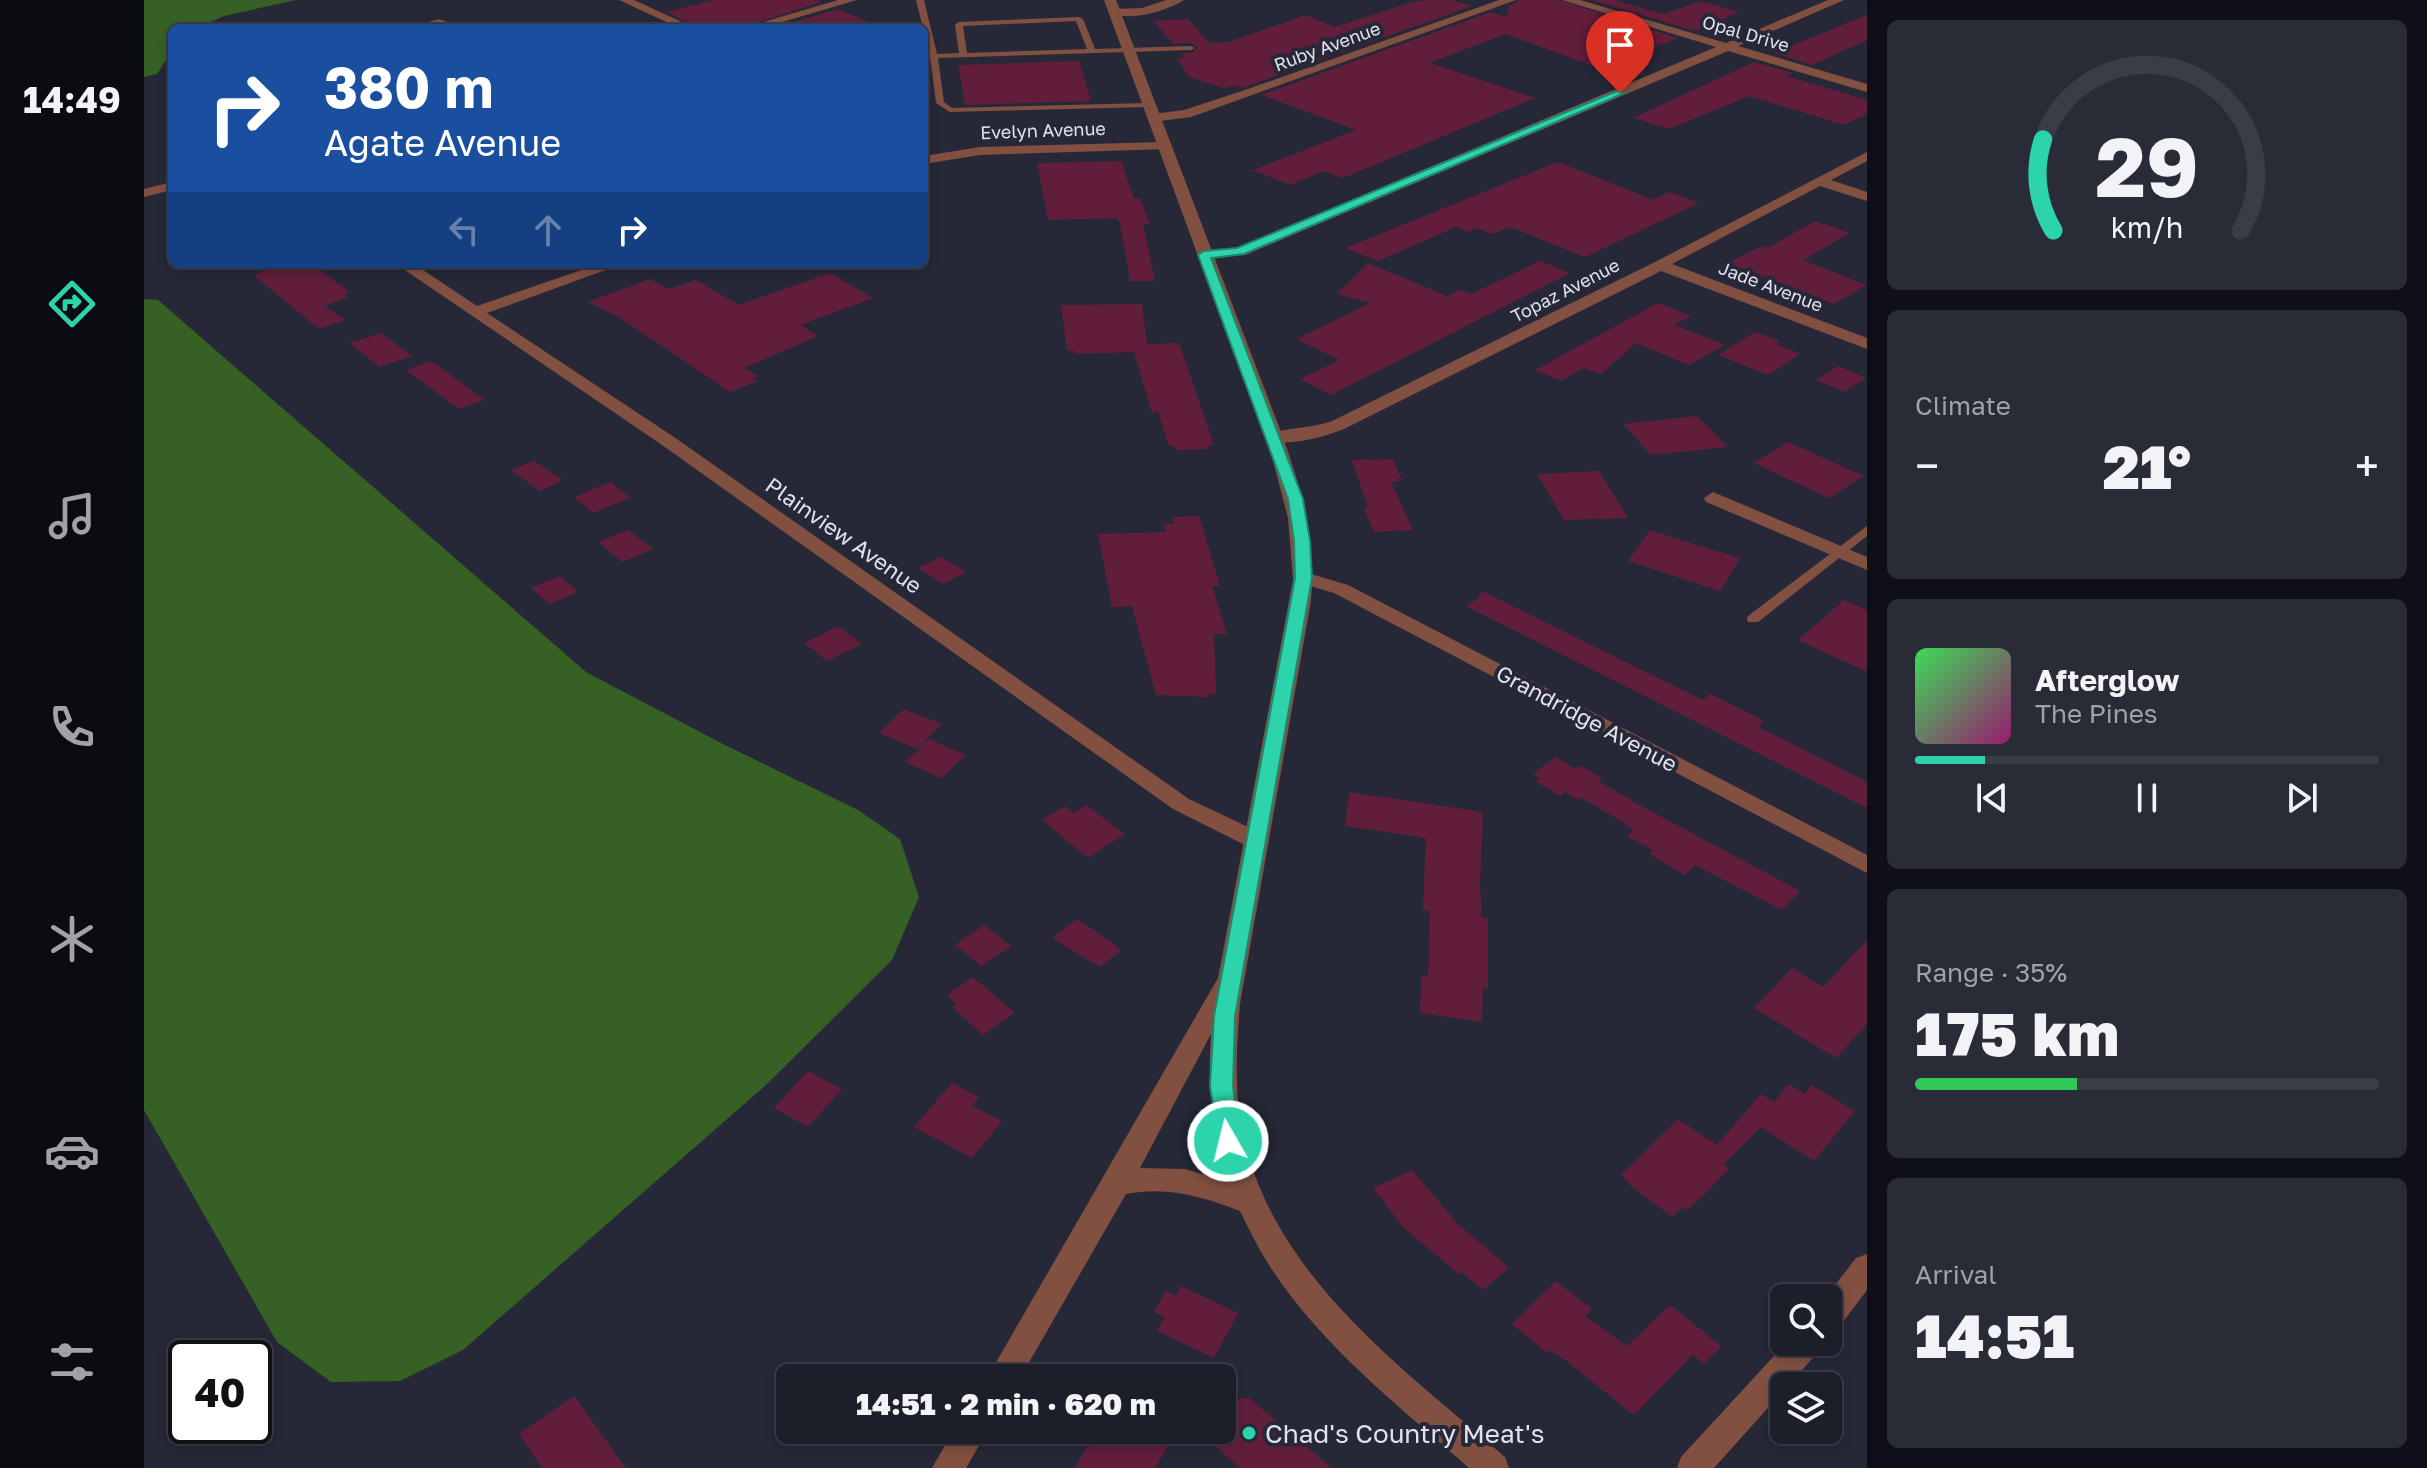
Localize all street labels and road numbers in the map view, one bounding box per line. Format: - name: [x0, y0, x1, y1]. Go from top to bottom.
- street label: Opal Drive: [1700, 10, 1792, 56]
- street label: Ruby Avenue: [1271, 17, 1383, 75]
- street label: Evelyn Avenue: [980, 117, 1106, 143]
- street label: Topaz Avenue: [1507, 253, 1623, 327]
- street label: Jade Avenue: [1716, 256, 1826, 316]
- street label: Plainview Avenue: [761, 471, 927, 599]
- street label: Grandridge Avenue: [1492, 659, 1682, 777]

